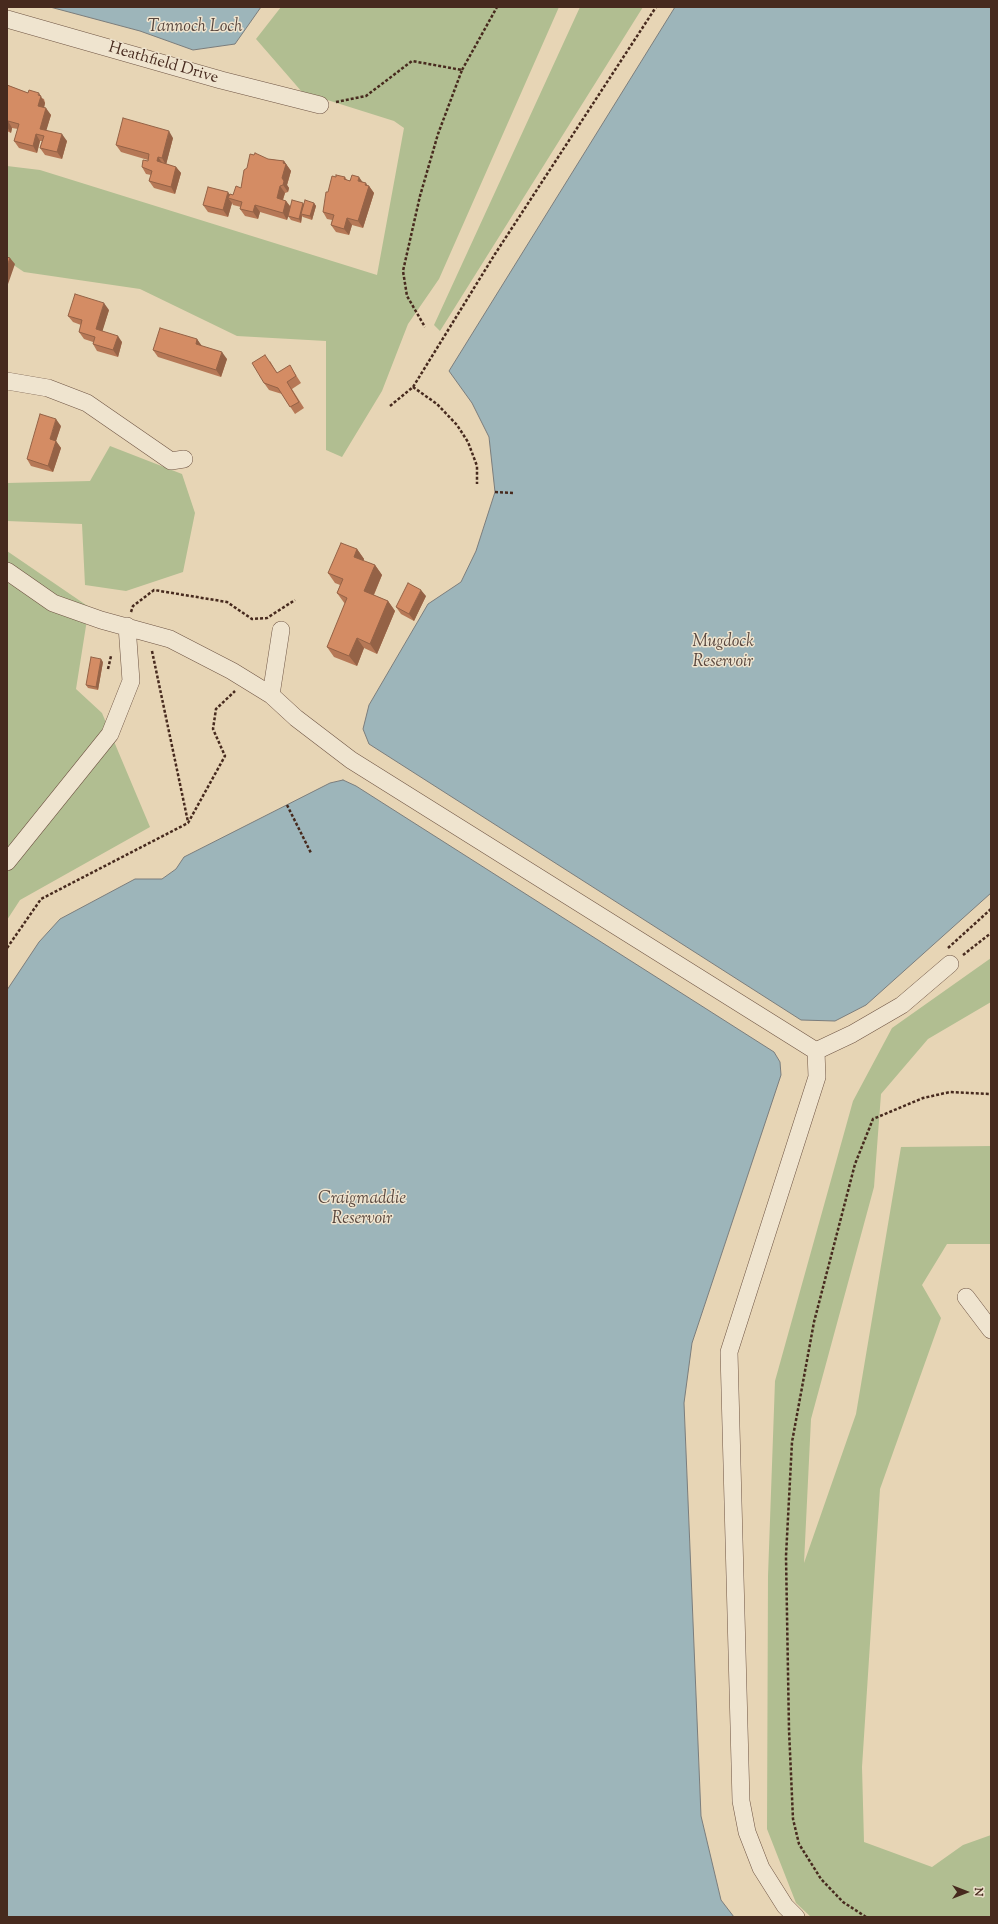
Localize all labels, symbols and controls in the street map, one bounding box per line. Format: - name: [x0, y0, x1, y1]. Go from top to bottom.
- water label: Tannoch Loch: [148, 18, 242, 38]
- street label: Heathfield Drive: [106, 39, 220, 89]
- water label: Mugdock Reservoir: [692, 633, 754, 673]
- water label: Craigmaddie Reservoir: [318, 1190, 406, 1230]
- north arrow: [946, 1872, 986, 1912]
- text: N: [970, 1888, 986, 1896]

